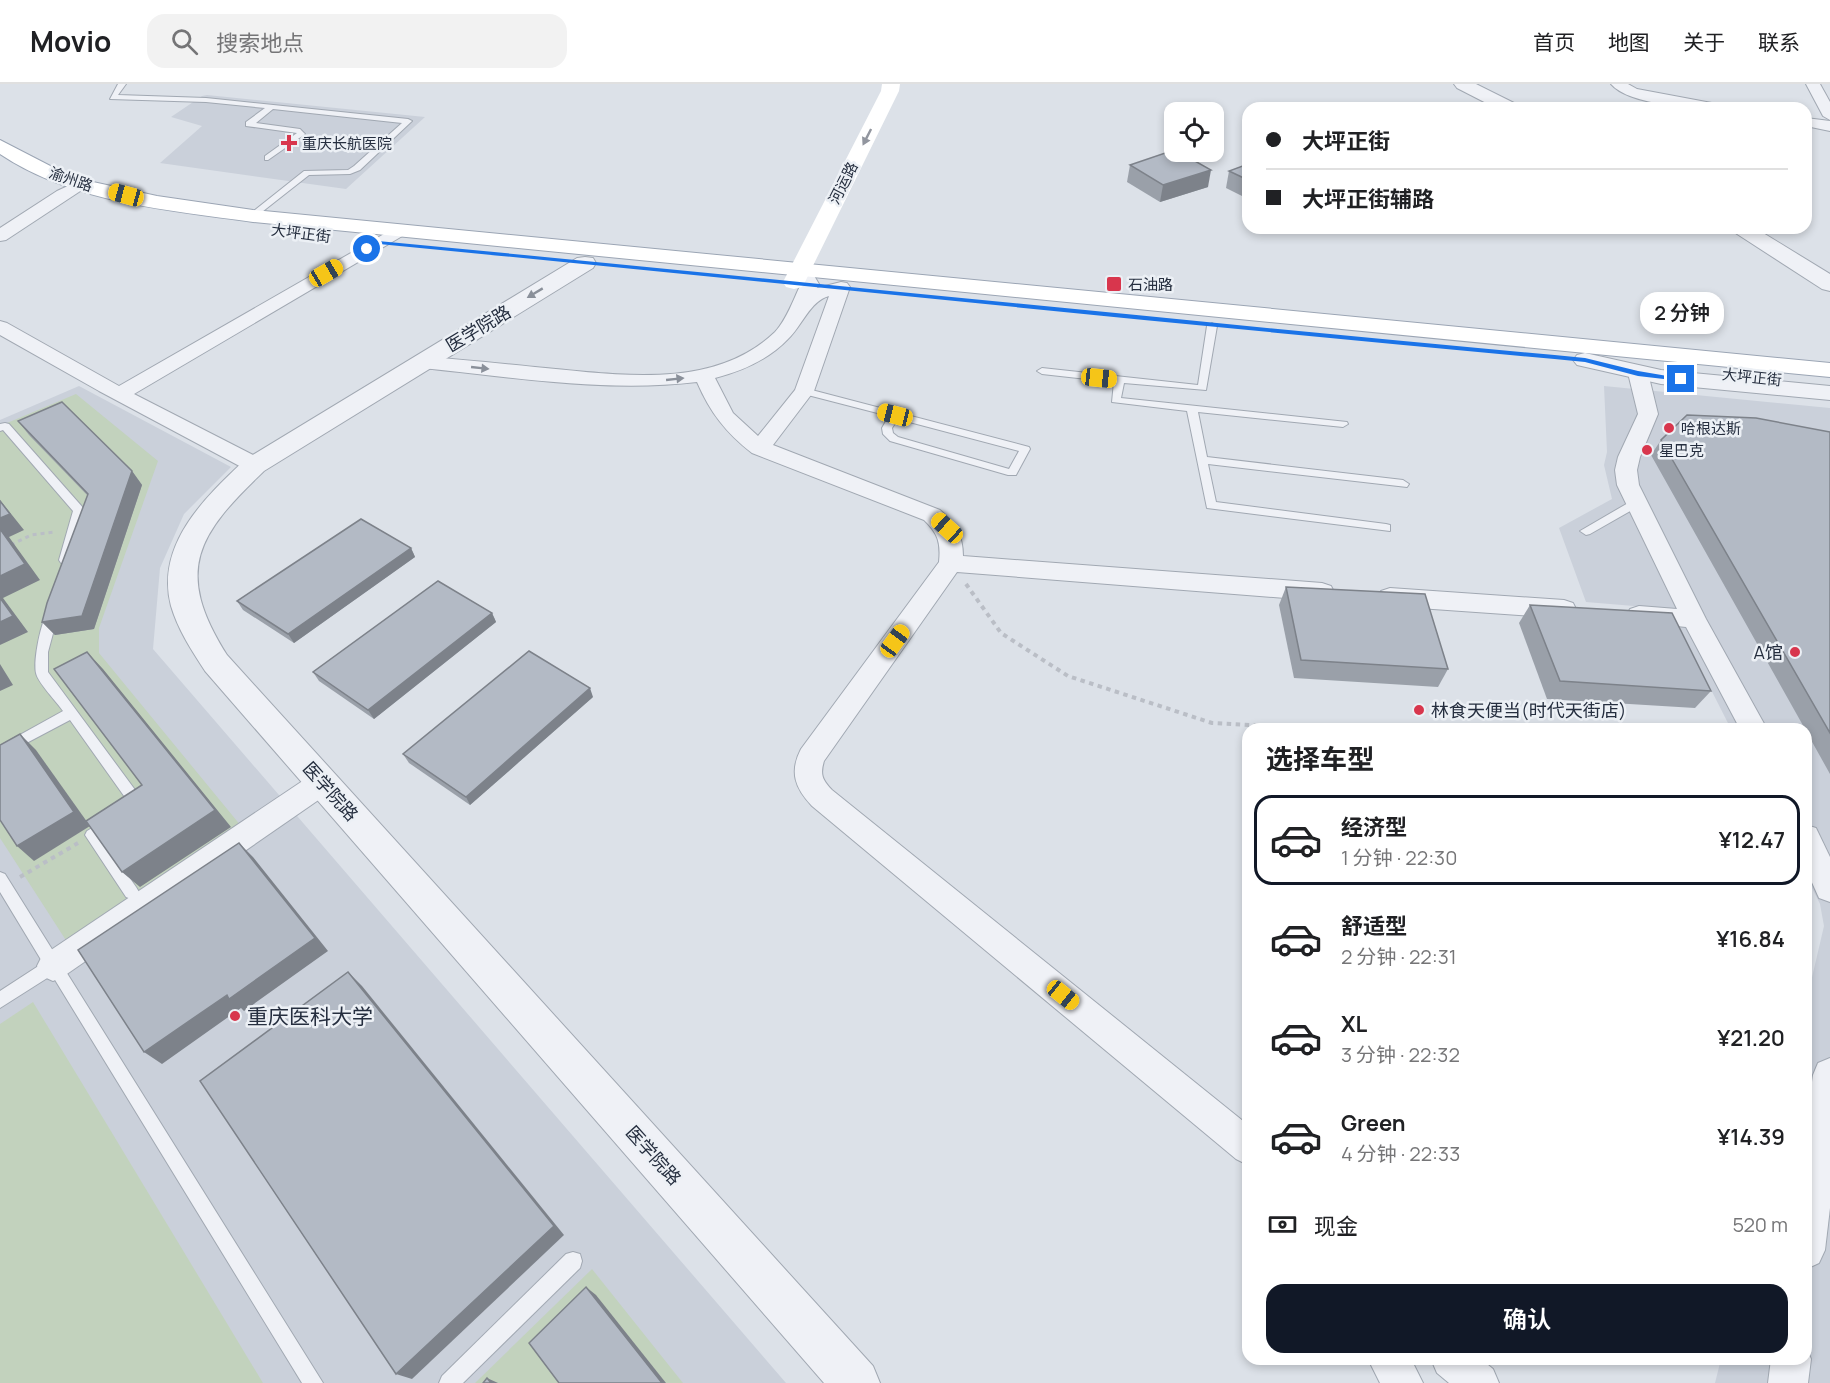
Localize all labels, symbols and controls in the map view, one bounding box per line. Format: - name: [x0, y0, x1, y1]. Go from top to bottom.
- search box: [147, 14, 567, 68]
- text: Movio: [30, 22, 111, 60]
- icon: search: [168, 25, 201, 58]
- text: 搜索地点: [216, 28, 304, 58]
- text: 首页: [1533, 28, 1575, 56]
- text: 地图: [1608, 28, 1650, 56]
- text: 关于: [1683, 28, 1725, 56]
- text: 联系: [1758, 28, 1800, 56]
- map controls: [1164, 102, 1224, 162]
- button: locate: [1164, 102, 1224, 162]
- text: 大坪正街: [1302, 126, 1390, 156]
- one-way arrow: [862, 128, 872, 146]
- place label: 重庆长航医院: [302, 133, 392, 154]
- marker: 重庆长航医院: [280, 134, 298, 152]
- street label: 河运路: [823, 158, 863, 208]
- street label: 渝州路: [46, 162, 96, 196]
- car: [106, 182, 146, 208]
- text: 大坪正街辅路: [1302, 184, 1434, 214]
- street label: 大坪正街: [270, 219, 332, 247]
- route start: [353, 235, 380, 262]
- car: [306, 256, 346, 290]
- place label: 石油路: [1128, 274, 1173, 295]
- marker: 石油路: [1105, 275, 1123, 293]
- one-way arrow: [527, 288, 543, 299]
- callout: 2 分钟: [1639, 292, 1723, 334]
- street label: 医学院路: [441, 299, 515, 357]
- text: 2 分钟: [1654, 299, 1710, 326]
- one-way arrow: [471, 363, 490, 373]
- street label: 大坪正街: [1721, 363, 1783, 391]
- route end: [1667, 365, 1694, 392]
- car: [1080, 367, 1118, 389]
- one-way arrow: [665, 374, 684, 384]
- car: [875, 402, 915, 428]
- place label: 哈根达斯: [1681, 418, 1741, 439]
- marker: 哈根达斯: [1662, 421, 1676, 435]
- place label: 星巴克: [1659, 440, 1704, 461]
- marker: 星巴克: [1640, 443, 1654, 457]
- car: [928, 509, 966, 547]
- car: [877, 621, 913, 661]
- place label: A馆: [1754, 640, 1783, 664]
- marker: A馆: [1788, 645, 1802, 659]
- place label: 林食天便当(时代天街店): [1431, 698, 1626, 722]
- marker: 林食天便当(时代天街店): [1412, 703, 1426, 717]
- text: 选择车型: [1266, 740, 1374, 777]
- street label: 医学院路: [298, 756, 364, 826]
- text: 经济型: [1341, 812, 1407, 842]
- icon: car: [1269, 813, 1323, 867]
- text: ¥12.47: [1719, 825, 1785, 855]
- text: 1 分钟 · 22:30: [1341, 844, 1457, 871]
- text: 舒适型: [1341, 911, 1407, 941]
- icon: car: [1269, 912, 1323, 966]
- text: ¥16.84: [1716, 924, 1785, 954]
- text: 2 分钟 · 22:31: [1341, 943, 1457, 970]
- car: [1043, 977, 1083, 1013]
- place label: 重庆医科大学: [247, 1002, 373, 1030]
- marker: 重庆医科大学: [228, 1009, 242, 1023]
- text: XL: [1341, 1009, 1367, 1039]
- icon: car: [1269, 1011, 1323, 1065]
- text: ¥21.20: [1717, 1023, 1785, 1053]
- text: 3 分钟 · 22:32: [1341, 1041, 1460, 1068]
- text: Green: [1341, 1108, 1406, 1138]
- icon: car: [1269, 1110, 1323, 1164]
- street label: 医学院路: [621, 1120, 687, 1190]
- text: ¥14.39: [1717, 1122, 1785, 1152]
- text: 4 分钟 · 22:33: [1341, 1140, 1460, 1167]
- icon: cash: [1266, 1208, 1299, 1241]
- text: 现金: [1314, 1211, 1358, 1241]
- text: 520 m: [1732, 1211, 1788, 1238]
- button: 确认: [1266, 1284, 1788, 1353]

